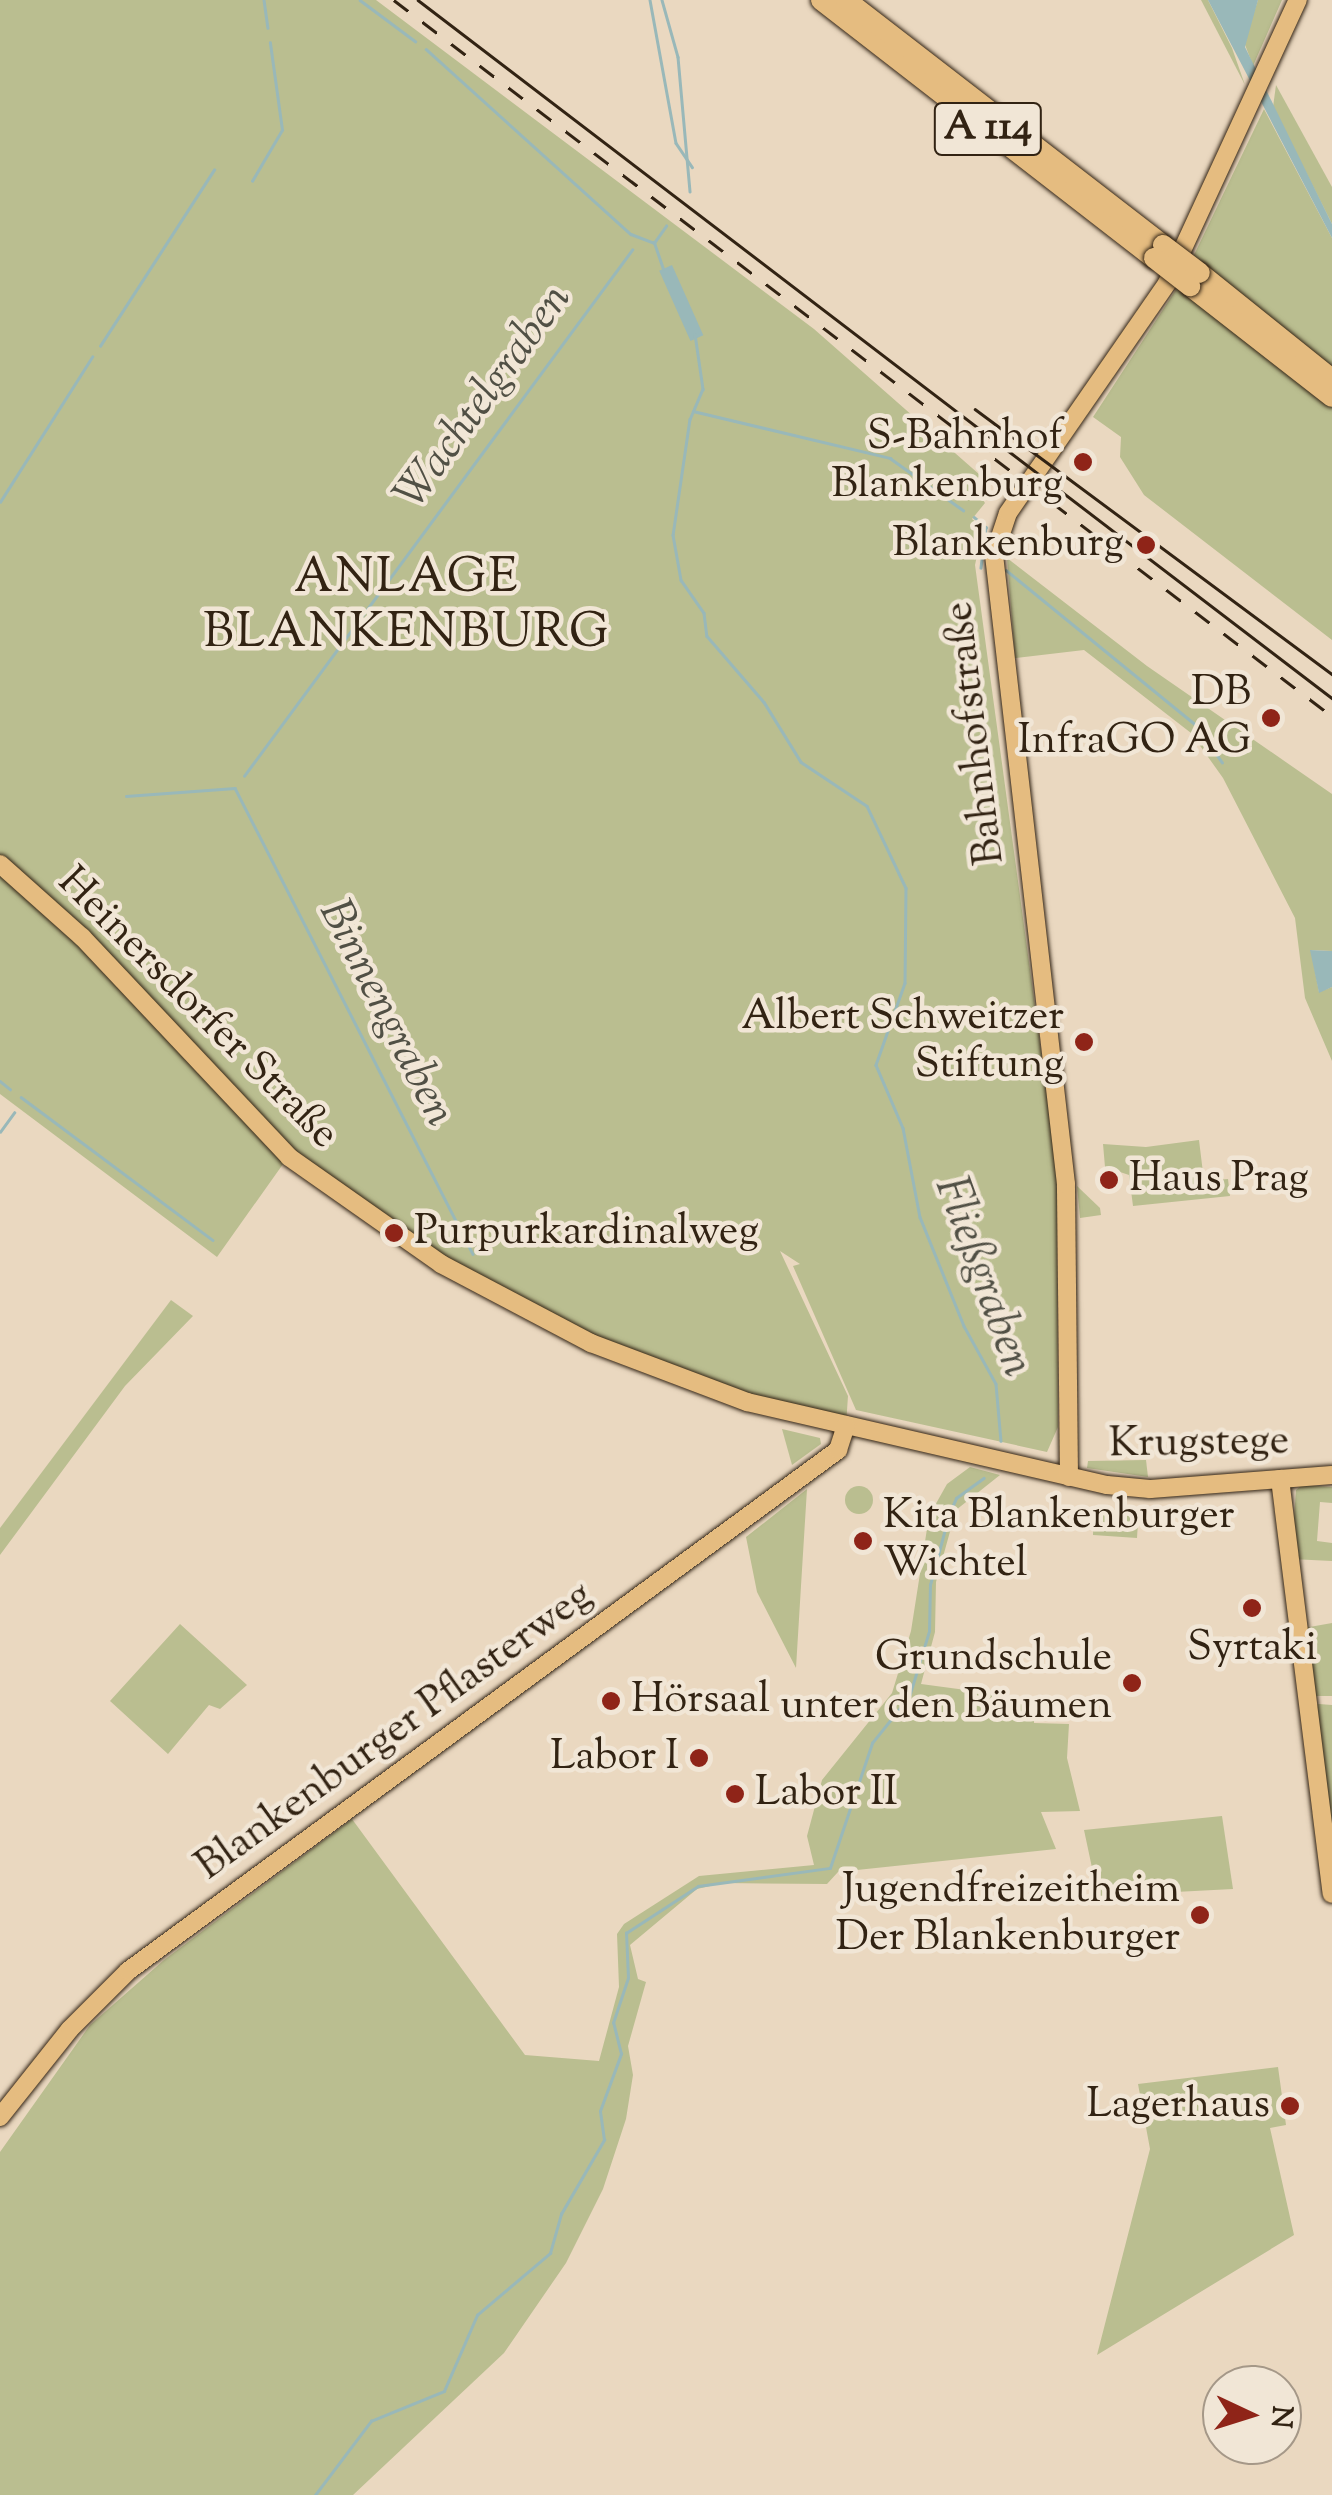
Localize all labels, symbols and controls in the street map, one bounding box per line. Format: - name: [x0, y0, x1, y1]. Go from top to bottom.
- road number: A 114: [933, 94, 1043, 164]
- water label: Wachtelgraben: [385, 275, 585, 521]
- place label: S-Bahnhof Blankenburg: [831, 413, 1063, 512]
- marker: S-Bahnhof Blankenburg: [1072, 451, 1094, 473]
- place label: Blankenburg: [892, 520, 1124, 570]
- marker: Blankenburg: [1133, 532, 1159, 558]
- district label: ANLAGE BLANKENBURG: [203, 550, 611, 663]
- street label: Bahnhofstraße: [935, 599, 1017, 867]
- place label: DB InfraGO AG: [1018, 669, 1251, 768]
- marker: DB InfraGO AG: [1260, 707, 1282, 729]
- street label: Heinersdorfer Straße: [46, 858, 348, 1160]
- water label: Binnengraben: [305, 892, 465, 1136]
- place label: Albert Schweitzer Stiftung: [741, 993, 1064, 1092]
- marker: Albert Schweitzer Stiftung: [1073, 1031, 1095, 1053]
- place label: Haus Prag: [1129, 1155, 1309, 1205]
- marker: Haus Prag: [1098, 1169, 1120, 1191]
- water label: Fließgraben: [921, 1170, 1043, 1384]
- place label: Purpurkardinalweg: [414, 1208, 759, 1258]
- marker: Purpurkardinalweg: [383, 1222, 405, 1244]
- street label: Krugstege: [1108, 1417, 1290, 1471]
- place label: Kita Blankenburger Wichtel: [883, 1492, 1235, 1590]
- marker: Kita Blankenburger Wichtel: [852, 1530, 874, 1552]
- street label: Blankenburger Pflasterweg: [187, 1571, 603, 1893]
- marker: Syrtaki: [1241, 1597, 1263, 1619]
- place label: Syrtaki: [1187, 1624, 1317, 1674]
- place label: Grundschule unter den Bäumen: [780, 1634, 1112, 1732]
- marker: Grundschule unter den Bäumen: [1121, 1672, 1143, 1694]
- place label: Hörsaal: [631, 1676, 770, 1726]
- marker: Hörsaal: [600, 1690, 622, 1712]
- place label: Labor I: [550, 1733, 679, 1783]
- marker: Labor I: [688, 1747, 710, 1769]
- place label: Labor II: [755, 1769, 897, 1819]
- marker: Labor II: [724, 1783, 746, 1805]
- place label: Jugendfreizeitheim Der Blankenburger: [836, 1866, 1180, 1964]
- marker: Jugendfreizeitheim Der Blankenburger: [1189, 1904, 1211, 1926]
- place label: Lagerhaus: [1086, 2081, 1270, 2131]
- marker: Lagerhaus: [1279, 2095, 1301, 2117]
- north arrow: [1202, 2365, 1302, 2465]
- text: N: [1259, 2404, 1301, 2429]

